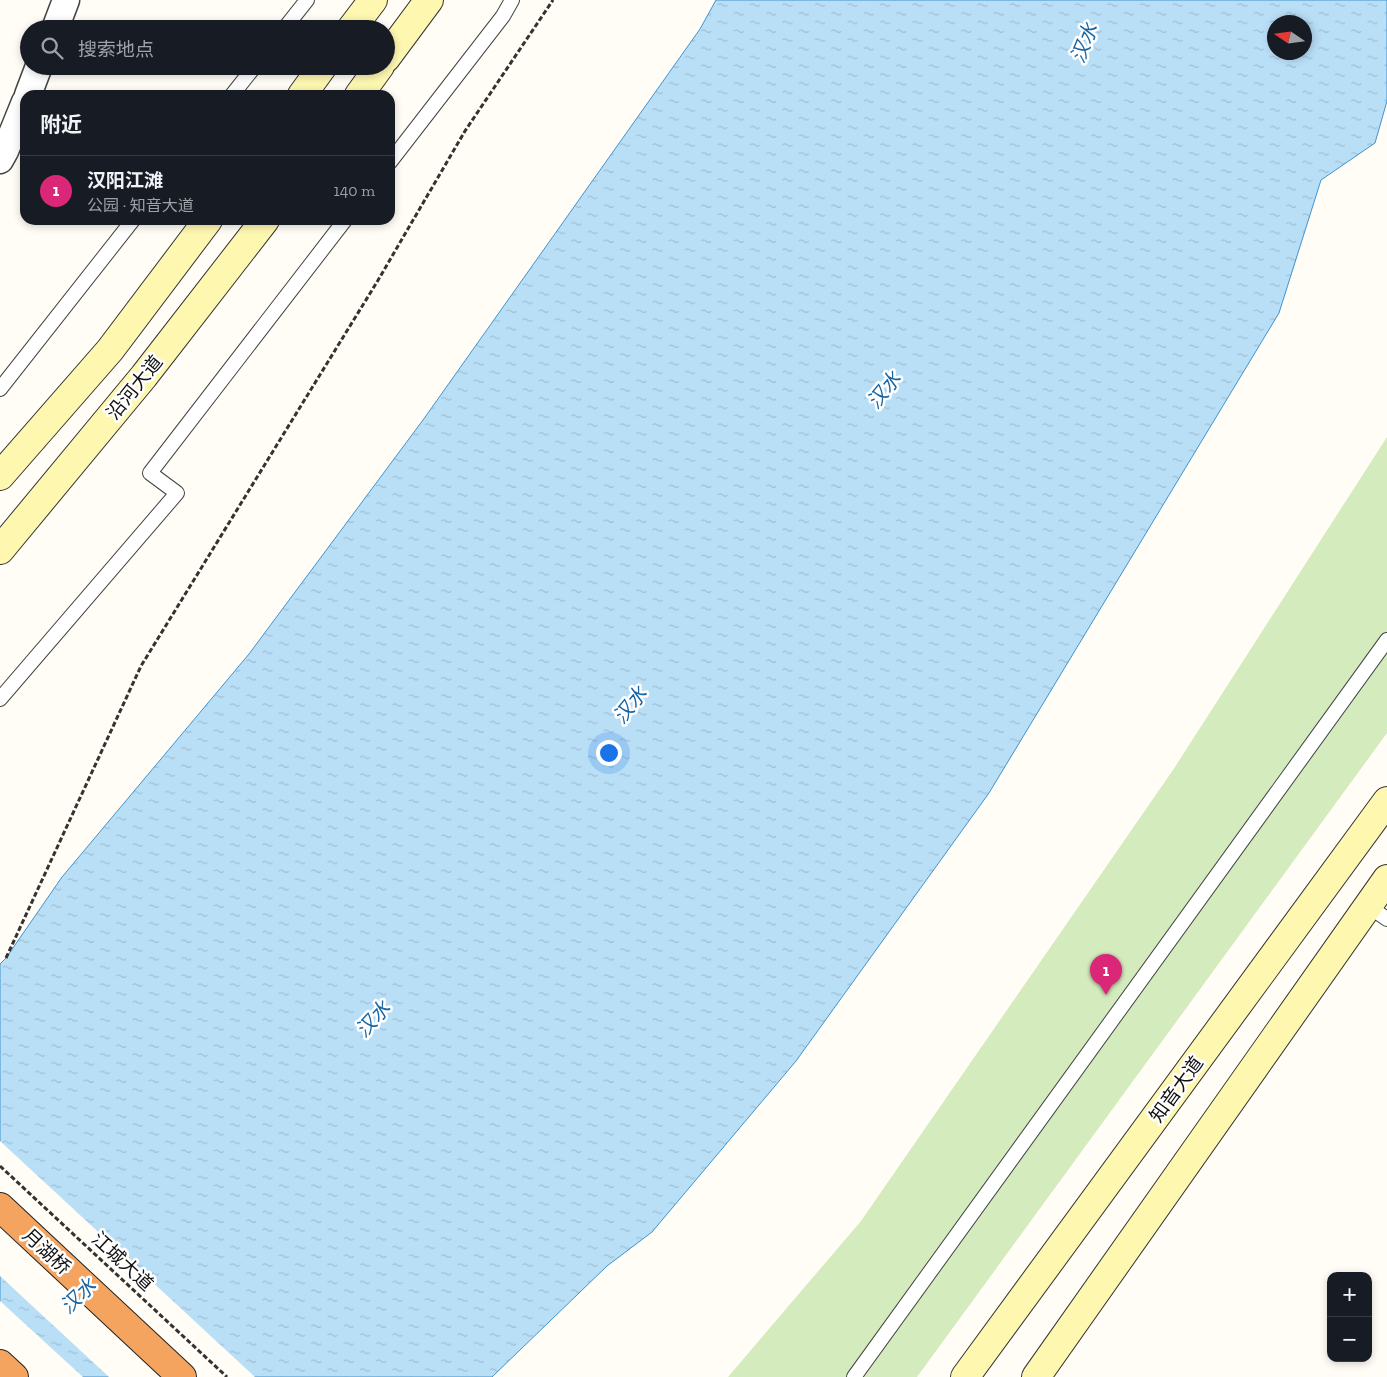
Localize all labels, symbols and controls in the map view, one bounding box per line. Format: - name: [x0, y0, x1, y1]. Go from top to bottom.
- north arrow: [1267, 15, 1312, 60]
- water label: 汉水: [1065, 19, 1103, 66]
- search box: [20, 20, 395, 75]
- icon: search: [38, 34, 66, 62]
- text: 搜索地点: [78, 38, 154, 61]
- text: 附近: [40, 112, 82, 137]
- text: 汉阳江滩: [87, 169, 163, 192]
- text: 1: [53, 181, 59, 200]
- text: 140 m: [334, 181, 375, 200]
- text: 公园 · 知音大道: [87, 196, 194, 215]
- street label: 沿河大道: [102, 351, 167, 424]
- water label: 汉水: [862, 366, 907, 413]
- water label: 汉水: [608, 681, 653, 728]
- your location: [596, 740, 622, 766]
- pin: 1: [1090, 954, 1122, 995]
- water label: 汉水: [351, 995, 396, 1042]
- street label: 知音大道: [1145, 1052, 1208, 1127]
- street label: 月湖桥: [18, 1224, 75, 1279]
- street label: 江城大道: [87, 1227, 158, 1296]
- map controls: [1327, 1272, 1372, 1362]
- button: +: [1327, 1272, 1372, 1317]
- water label: 汉水: [55, 1273, 102, 1318]
- button: −: [1327, 1317, 1372, 1362]

